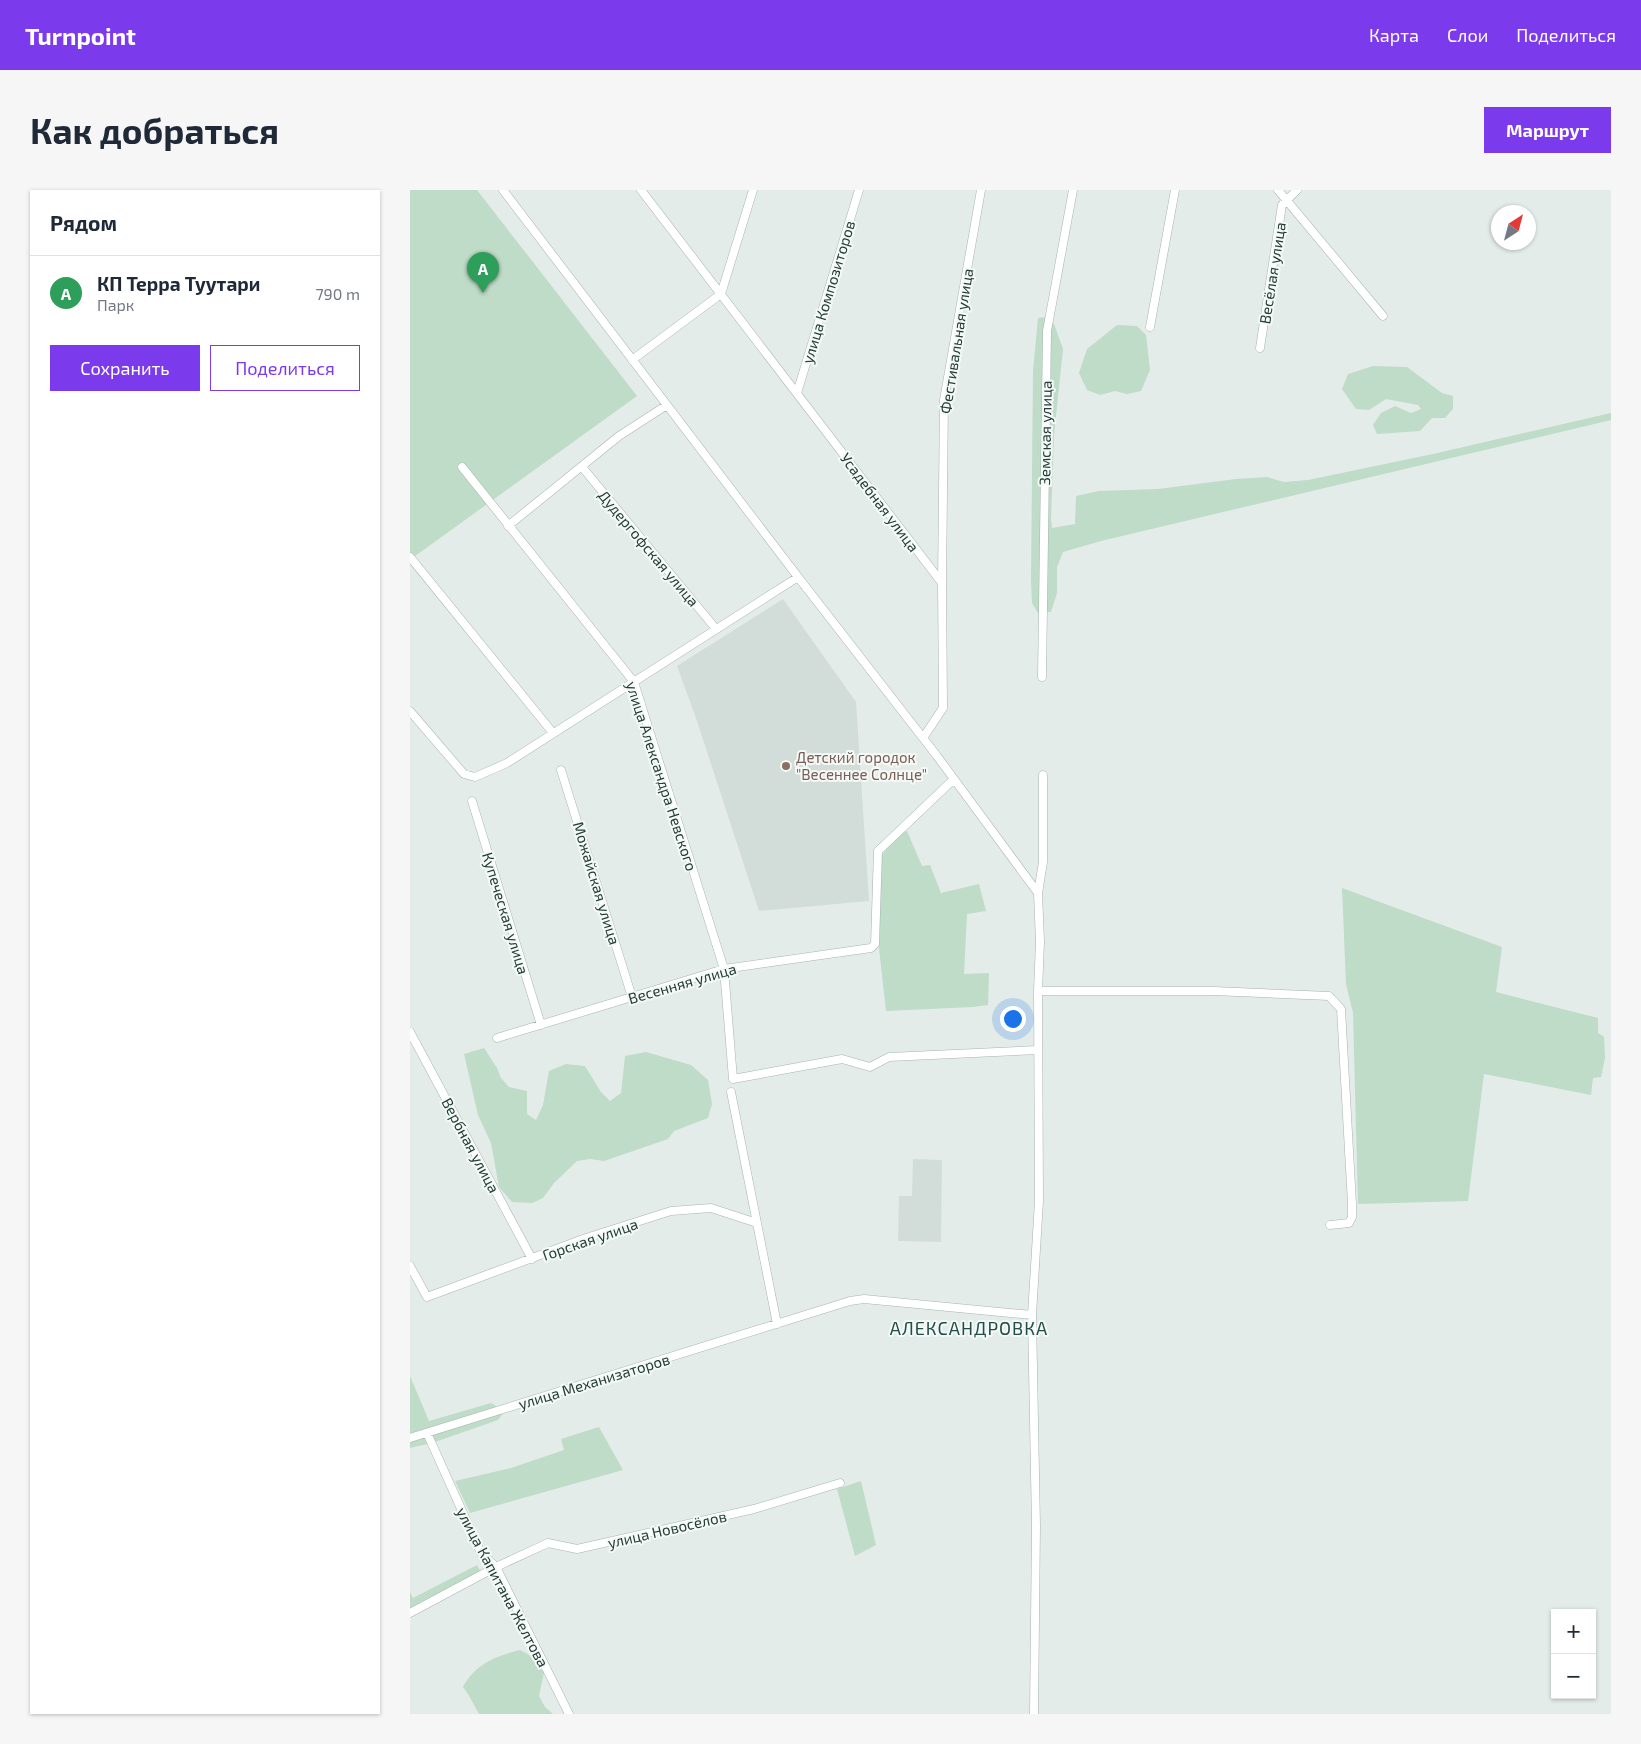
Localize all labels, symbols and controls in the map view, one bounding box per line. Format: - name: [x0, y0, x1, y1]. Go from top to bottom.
- text: Turnpoint: [25, 21, 136, 50]
- text: Карта: [1369, 24, 1419, 46]
- text: Слои: [1447, 24, 1488, 46]
- text: Поделиться: [1516, 24, 1616, 46]
- button: Маршрут: [1484, 107, 1611, 153]
- text: Как добраться: [30, 109, 279, 151]
- north arrow: [1491, 205, 1536, 250]
- text: Рядом: [50, 210, 117, 235]
- street label: улица Композиторов: [798, 218, 859, 366]
- street label: Весёлая улица: [1255, 221, 1290, 325]
- pin: A: [467, 252, 499, 293]
- street label: Фестивальная улица: [936, 267, 977, 415]
- text: КП Терра Туутари: [97, 272, 260, 295]
- text: A: [61, 284, 71, 303]
- text: 790 m: [315, 284, 360, 303]
- text: Парк: [97, 295, 134, 314]
- button: Сохранить: [50, 345, 200, 391]
- button: Поделиться: [210, 345, 360, 391]
- street label: Земская улица: [1035, 381, 1056, 485]
- street label: Усадебная улица: [836, 449, 923, 556]
- street label: Дудергофская улица: [594, 486, 703, 611]
- street label: улица Александра Невского: [622, 679, 701, 873]
- place label: Детский городок "Весеннее Солнце": [796, 748, 927, 783]
- marker: Детский городок "Весеннее Солнце": [780, 760, 792, 772]
- street label: Можайская улица: [569, 819, 624, 947]
- street label: Купеческая улица: [478, 850, 533, 976]
- street label: Весенняя улица: [626, 959, 738, 1008]
- your location: [1000, 1006, 1026, 1032]
- street label: Вербная улица: [437, 1094, 504, 1196]
- street label: Горская улица: [540, 1214, 640, 1265]
- district label: АЛЕКСАНДРОВКА: [890, 1317, 1048, 1339]
- street label: улица Механизаторов: [516, 1349, 672, 1414]
- street label: улица Капитана Желтова: [452, 1504, 553, 1670]
- street label: улица Новосёлов: [606, 1507, 728, 1552]
- map controls: [1551, 1609, 1596, 1699]
- button: +: [1551, 1609, 1596, 1654]
- button: −: [1551, 1654, 1596, 1699]

